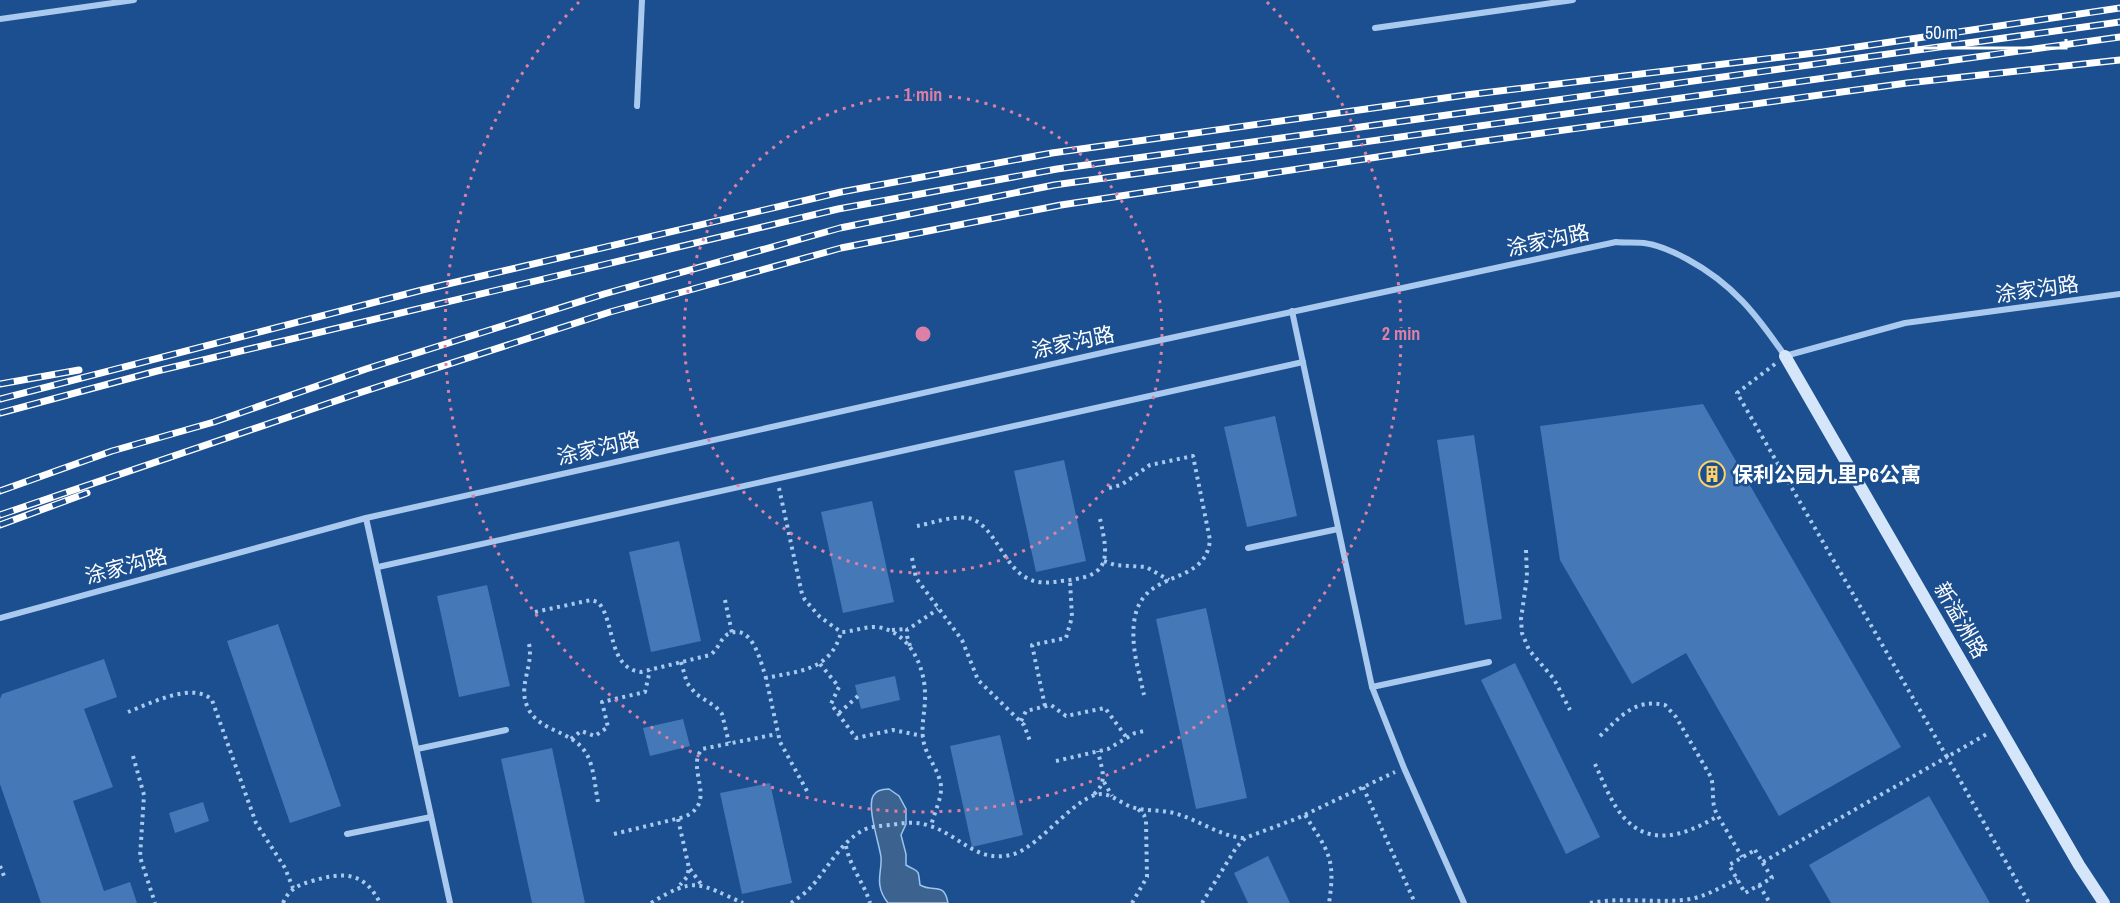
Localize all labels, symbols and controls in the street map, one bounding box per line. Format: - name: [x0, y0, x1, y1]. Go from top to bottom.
- scale bar: [1916, 12, 2066, 50]
- text: 50 m: [1925, 20, 1958, 45]
- text: 1 min: [904, 82, 942, 107]
- street label: 涂家沟路: [1504, 217, 1592, 263]
- street label: 涂家沟路: [1993, 269, 2081, 309]
- street label: 涂家沟路: [1029, 319, 1117, 365]
- text: 2 min: [1382, 321, 1420, 346]
- centre of rings: [913, 324, 933, 344]
- street label: 涂家沟路: [554, 424, 642, 472]
- building icon: 保利公园九里P6公寓: [1697, 459, 1727, 489]
- place label: 保利公园九里P6公寓: [1732, 460, 1921, 489]
- street label: 涂家沟路: [82, 541, 170, 591]
- street label: 新溢洲路: [1927, 576, 1995, 664]

